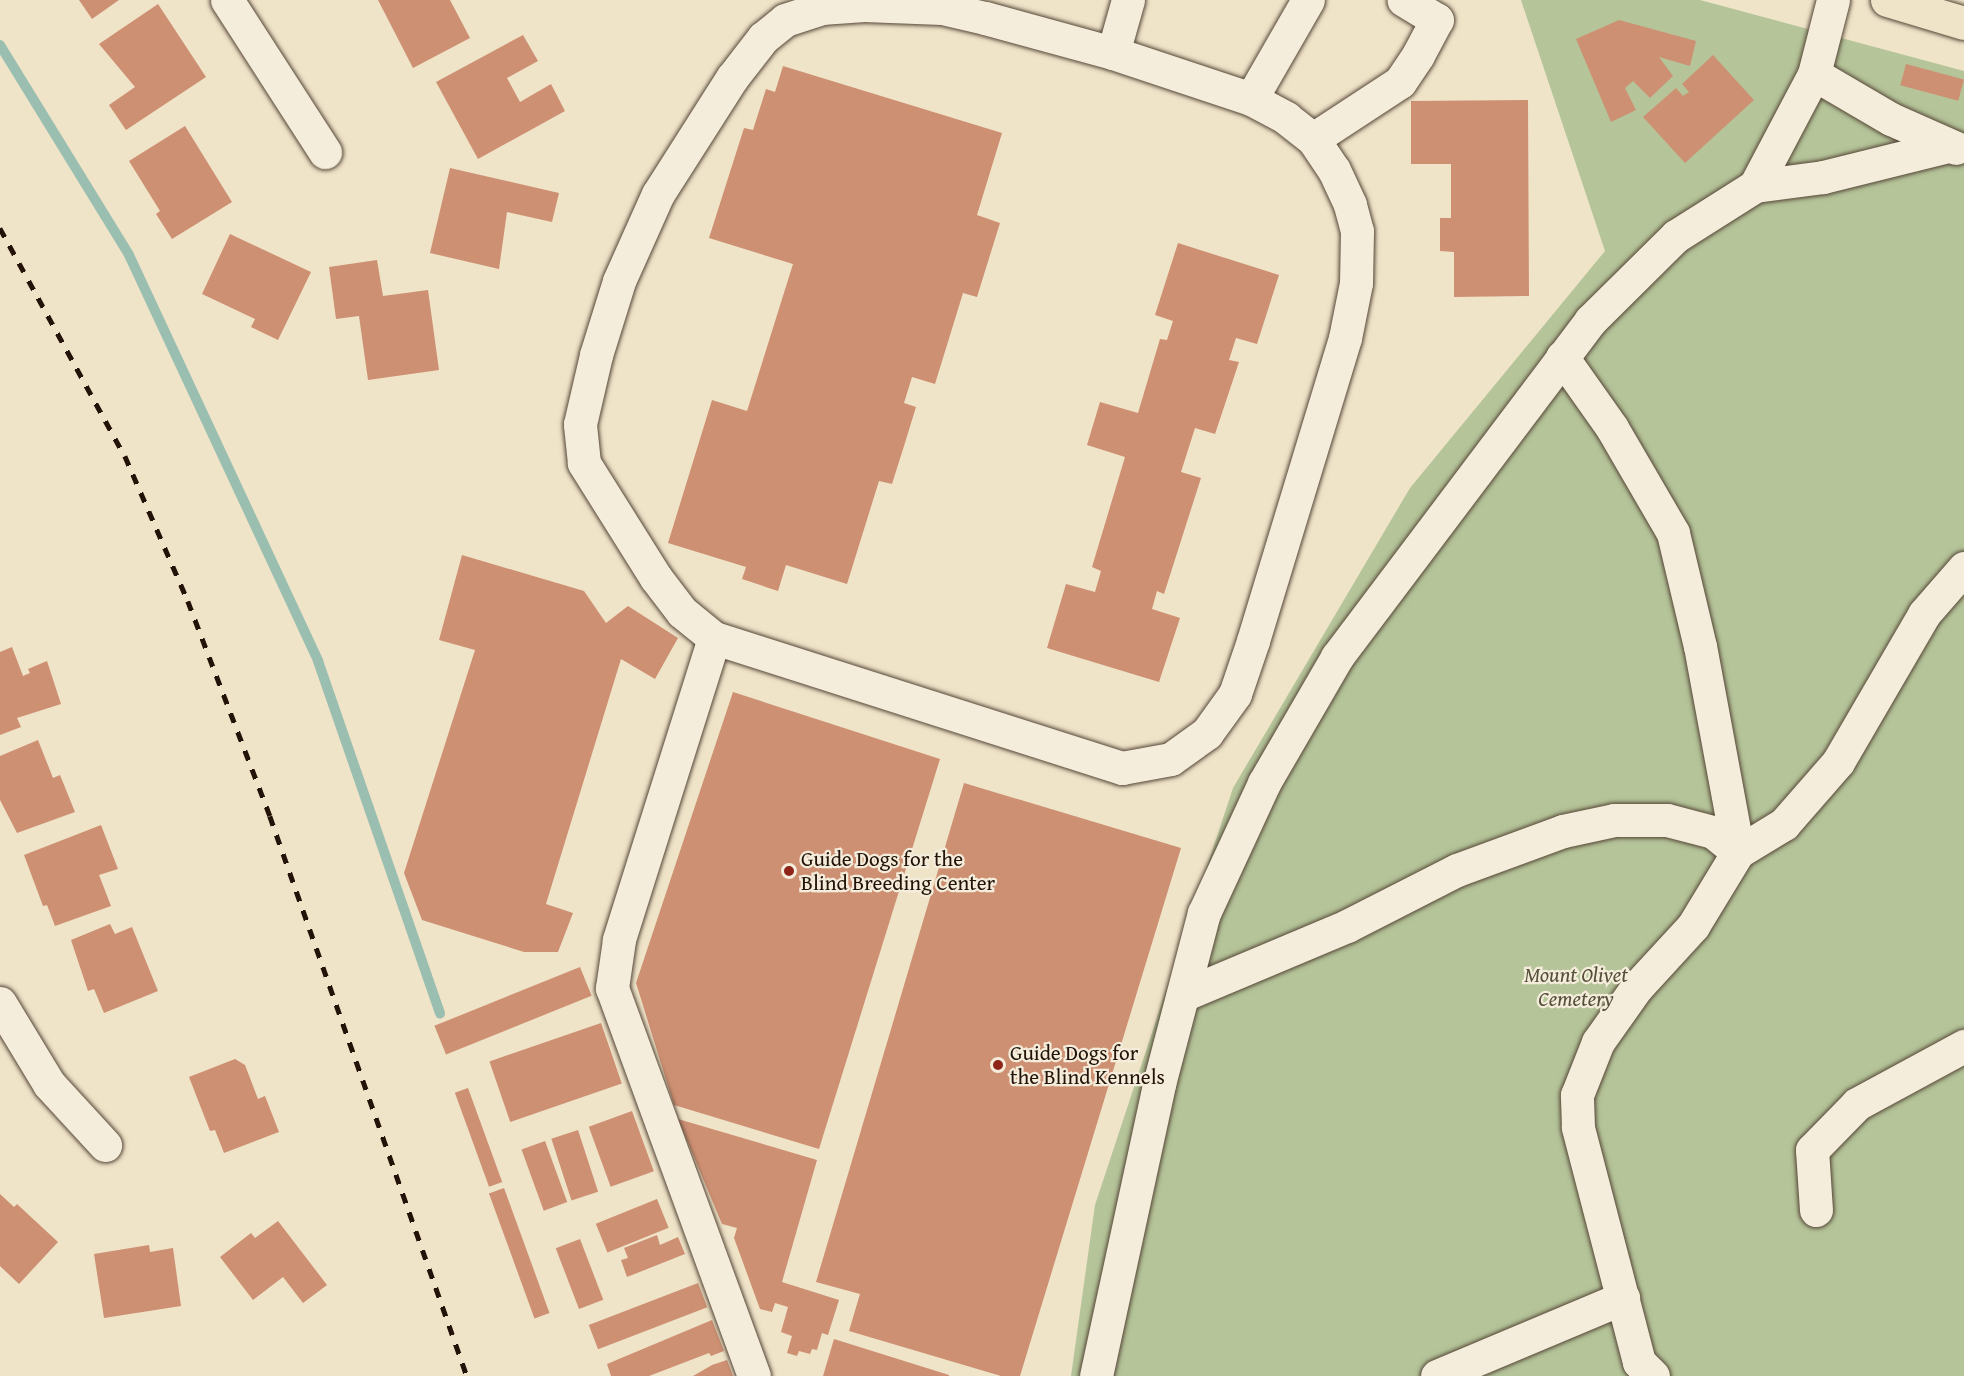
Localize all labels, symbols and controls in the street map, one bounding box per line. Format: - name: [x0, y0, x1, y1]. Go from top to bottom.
- place label: Guide Dogs for the Blind Breeding Center: [801, 846, 995, 896]
- marker: Guide Dogs for the Blind Breeding Center: [782, 864, 796, 878]
- park label: Mount Olivet Cemetery: [1524, 962, 1628, 1012]
- place label: Guide Dogs for the Blind Kennels: [1010, 1040, 1165, 1090]
- marker: Guide Dogs for the Blind Kennels: [991, 1058, 1005, 1072]

